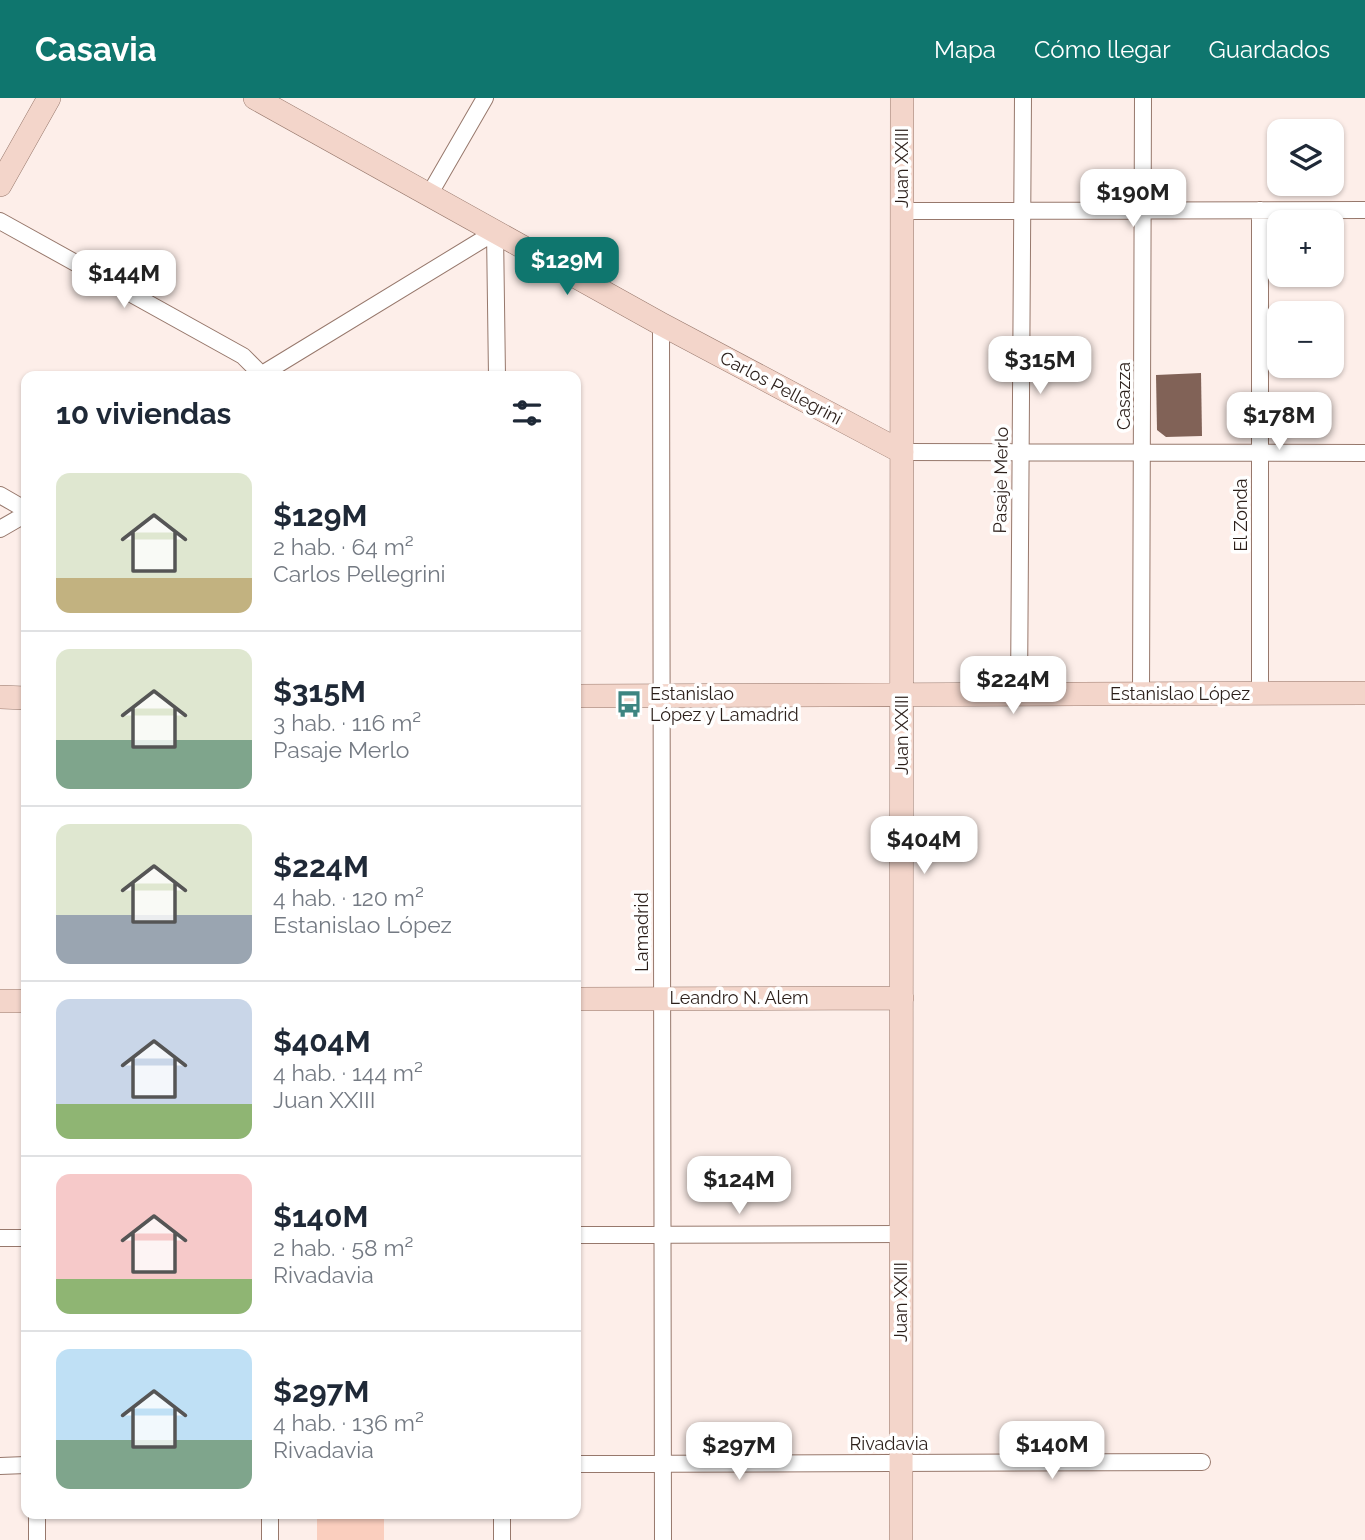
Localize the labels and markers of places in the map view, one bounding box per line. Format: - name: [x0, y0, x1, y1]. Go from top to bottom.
- pin: $190M: [1084, 170, 1182, 229]
- pin: $129M: [518, 238, 616, 297]
- pin: $144M: [75, 250, 173, 310]
- pin: $315M: [991, 336, 1089, 396]
- pin: $178M: [1230, 392, 1328, 452]
- pin: $224M: [964, 656, 1062, 716]
- place label: Estanislao López y Lamadrid: [650, 683, 799, 725]
- bus stop icon: Estanislao López y Lamadrid: [614, 689, 644, 719]
- pin: $404M: [875, 816, 973, 876]
- pin: $124M: [690, 1156, 788, 1216]
- pin: $297M: [690, 1422, 788, 1482]
- pin: $140M: [1003, 1422, 1101, 1481]

